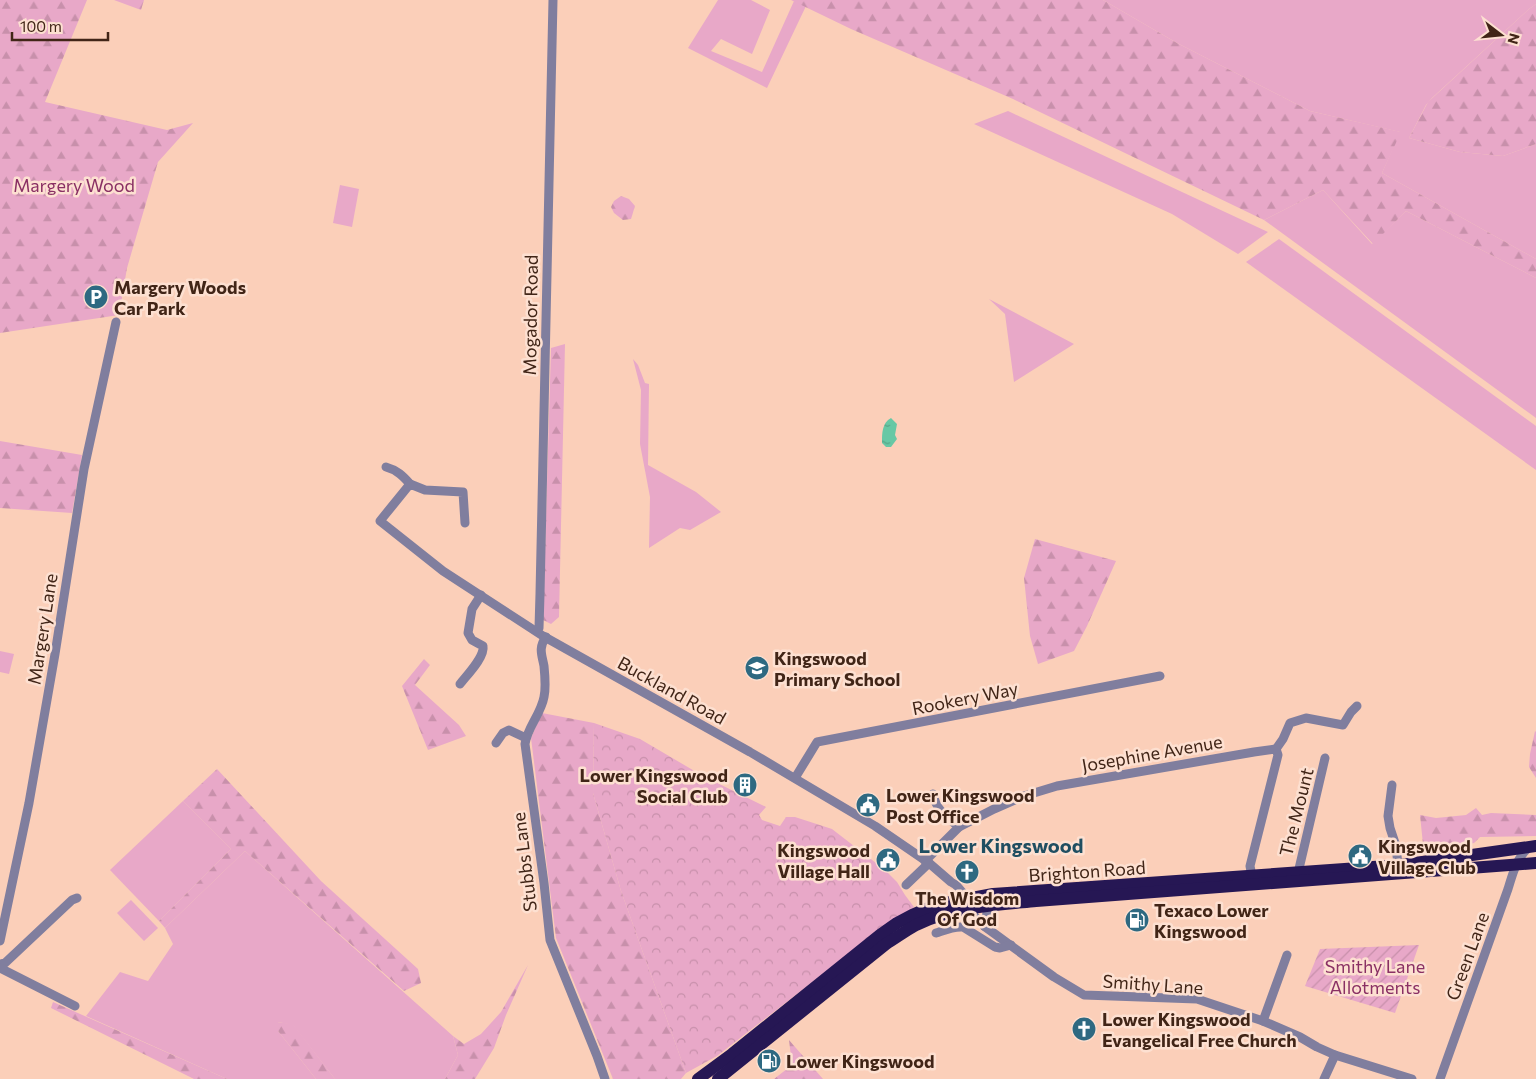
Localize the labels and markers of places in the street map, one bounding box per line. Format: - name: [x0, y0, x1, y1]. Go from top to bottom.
- place label: Margery Woods Car Park: [114, 276, 246, 319]
- parking icon: Margery Woods Car Park: [83, 284, 109, 310]
- place label: Kingswood Primary School: [774, 647, 900, 690]
- school or university icon: Kingswood Primary School: [744, 655, 770, 681]
- place label: Lower Kingswood Social Club: [580, 764, 728, 807]
- building icon: Lower Kingswood Social Club: [732, 772, 758, 798]
- place label: Lower Kingswood Post Office: [886, 784, 1034, 827]
- public building icon: Lower Kingswood Post Office: [855, 792, 881, 818]
- place label: Kingswood Village Club: [1378, 835, 1476, 878]
- place label: Kingswood Village Hall: [777, 839, 870, 882]
- public building icon: Kingswood Village Club: [1347, 843, 1373, 869]
- public building icon: Kingswood Village Hall: [875, 847, 901, 873]
- church icon: The Wisdom Of God: [954, 859, 980, 885]
- place label: The Wisdom Of God: [915, 887, 1019, 930]
- place label: Texaco Lower Kingswood: [1154, 899, 1269, 942]
- fuel station icon: Texaco Lower Kingswood: [1124, 907, 1150, 933]
- place label: Lower Kingswood Evangelical Free Church: [1102, 1008, 1297, 1051]
- church icon: Lower Kingswood Evangelical Free Church: [1071, 1016, 1097, 1042]
- fuel station icon: Lower Kingswood: [756, 1048, 782, 1074]
- place label: Lower Kingswood: [786, 1050, 934, 1072]

